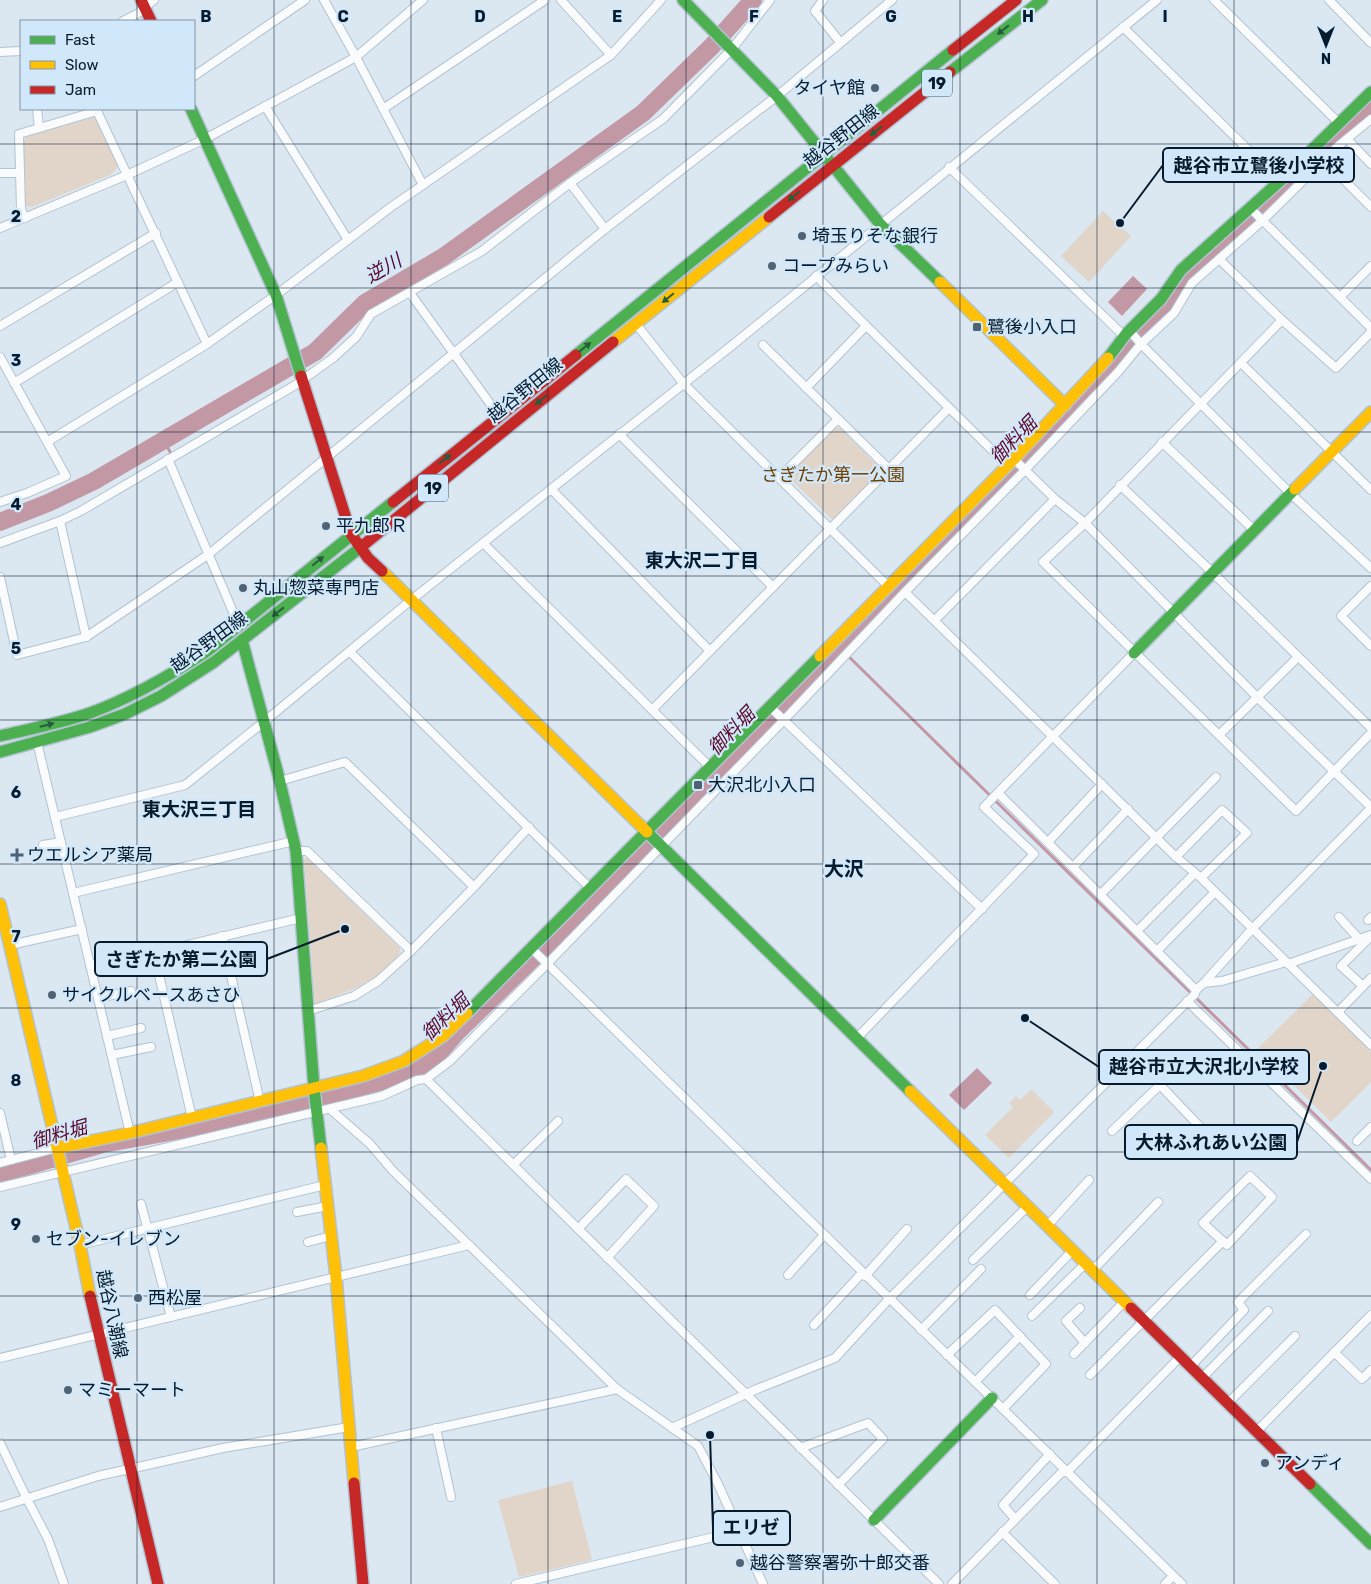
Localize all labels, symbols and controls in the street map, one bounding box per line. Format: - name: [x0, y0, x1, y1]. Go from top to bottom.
- text: B: [200, 7, 212, 26]
- text: C: [337, 7, 349, 26]
- text: D: [474, 7, 486, 26]
- text: E: [612, 7, 622, 26]
- text: F: [749, 7, 759, 26]
- text: G: [885, 7, 897, 26]
- text: H: [1022, 7, 1034, 26]
- text: I: [1162, 7, 1168, 26]
- legend: [20, 20, 195, 110]
- north arrow: [1301, 20, 1351, 70]
- one-way arrow: [997, 25, 1010, 36]
- text: Fast: [65, 31, 95, 49]
- text: N: [1321, 49, 1331, 66]
- text: Slow: [65, 56, 98, 74]
- road number: 19: [922, 70, 952, 96]
- place label: タイヤ館: [794, 77, 865, 99]
- text: Jam: [65, 81, 96, 99]
- marker: タイヤ館: [869, 82, 881, 94]
- street label: 越谷野田線: [799, 100, 883, 172]
- one-way arrow: [870, 125, 883, 136]
- callout: 越谷市立鷺後小学校: [1163, 148, 1354, 182]
- text: 越谷市立鷺後小学校: [1173, 154, 1345, 177]
- one-way arrow: [788, 190, 801, 201]
- text: 2: [11, 207, 21, 226]
- place label: 埼玉りそな銀行: [812, 225, 938, 247]
- marker: 埼玉りそな銀行: [796, 230, 808, 242]
- water label: 逆川: [361, 248, 407, 288]
- place label: コープみらい: [782, 255, 889, 277]
- marker: コープみらい: [766, 260, 778, 272]
- one-way arrow: [661, 293, 674, 304]
- place label: 鷺後小入口: [987, 316, 1077, 338]
- marker: 鷺後小入口: [971, 321, 983, 333]
- one-way arrow: [579, 342, 592, 352]
- text: 3: [11, 351, 21, 370]
- street label: 越谷野田線: [483, 353, 567, 427]
- one-way arrow: [535, 394, 548, 405]
- water label: 御料堀: [985, 410, 1044, 469]
- one-way arrow: [438, 454, 451, 465]
- park label: さぎたか第一公園: [761, 464, 905, 486]
- road number: 19: [418, 474, 448, 502]
- text: 4: [11, 495, 22, 514]
- place label: 平九郎Ｒ: [336, 515, 408, 537]
- marker: 平九郎Ｒ: [320, 520, 332, 532]
- district label: 東大沢二丁目: [645, 549, 759, 572]
- one-way arrow: [311, 556, 324, 567]
- place label: 丸山惣菜専門店: [253, 577, 379, 599]
- marker: 丸山惣菜専門店: [237, 582, 249, 594]
- street label: 越谷野田線: [166, 607, 252, 677]
- one-way arrow: [272, 607, 285, 617]
- text: 5: [11, 639, 21, 658]
- water label: 御料堀: [703, 701, 762, 760]
- one-way arrow: [40, 720, 55, 728]
- place label: 大沢北小入口: [708, 774, 816, 796]
- marker: 大沢北小入口: [692, 779, 704, 791]
- text: 6: [11, 783, 21, 802]
- district label: 東大沢三丁目: [142, 798, 256, 821]
- place label: ウエルシア薬局: [27, 844, 153, 866]
- marker: ウエルシア薬局: [11, 849, 23, 861]
- district label: 大沢: [824, 857, 864, 881]
- text: 7: [11, 927, 21, 946]
- callout: さぎたか第二公園: [95, 942, 267, 976]
- text: さぎたか第二公園: [105, 948, 257, 971]
- place label: サイクルベースあさひ: [62, 984, 240, 1006]
- water label: 御料堀: [417, 987, 476, 1045]
- marker: サイクルベースあさひ: [46, 989, 58, 1001]
- callout: 越谷市立大沢北小学校: [1099, 1050, 1309, 1084]
- text: 越谷市立大沢北小学校: [1109, 1055, 1299, 1078]
- text: 8: [11, 1071, 22, 1090]
- water label: 御料堀: [29, 1115, 93, 1153]
- callout: 大林ふれあい公園: [1125, 1125, 1297, 1159]
- text: 大林ふれあい公園: [1135, 1131, 1287, 1154]
- text: 9: [11, 1215, 21, 1234]
- place label: セブン-イレブン: [46, 1228, 181, 1250]
- marker: セブン-イレブン: [30, 1233, 42, 1245]
- street label: 越谷八潮線: [92, 1268, 132, 1360]
- place label: 西松屋: [148, 1287, 202, 1309]
- marker: 西松屋: [132, 1292, 144, 1304]
- place label: マミーマート: [78, 1379, 186, 1401]
- marker: マミーマート: [62, 1384, 74, 1396]
- place label: アンディ: [1275, 1452, 1345, 1474]
- marker: アンディ: [1259, 1457, 1271, 1469]
- callout: エリゼ: [713, 1511, 790, 1545]
- text: エリゼ: [722, 1516, 780, 1539]
- place label: 越谷警察署弥十郎交番: [750, 1552, 930, 1574]
- marker: 越谷警察署弥十郎交番: [734, 1557, 746, 1569]

